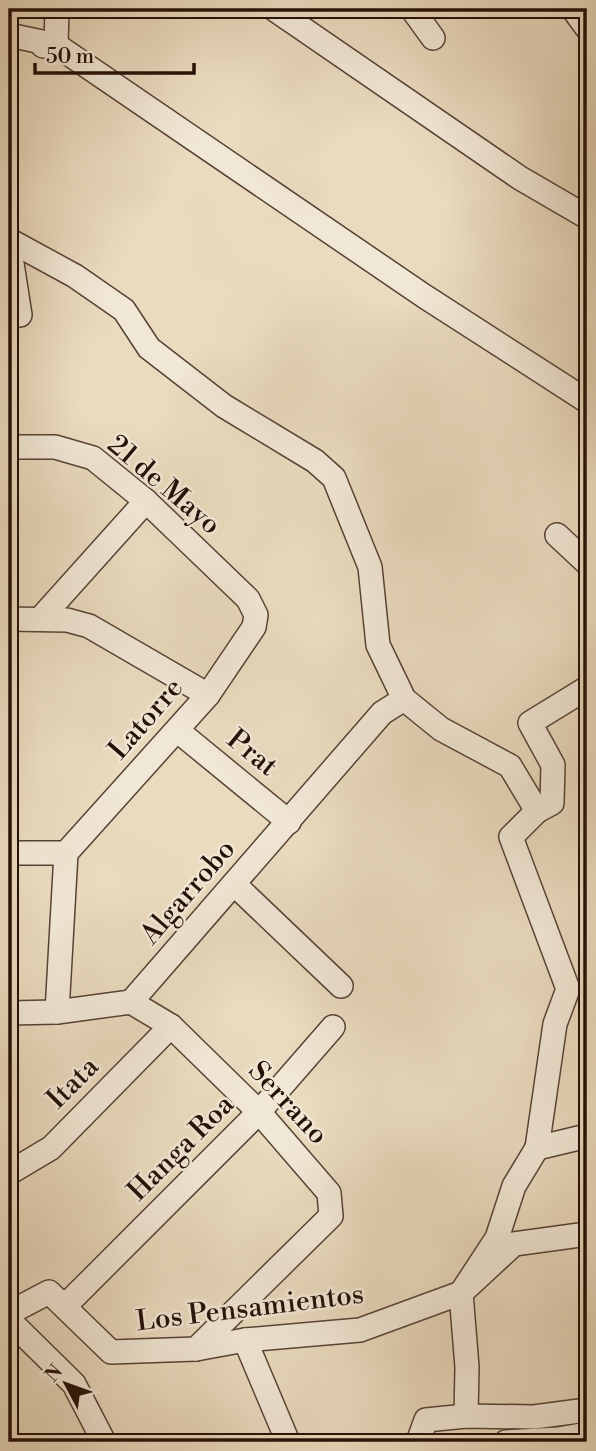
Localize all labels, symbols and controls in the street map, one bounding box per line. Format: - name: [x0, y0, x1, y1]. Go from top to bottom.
- scale bar: [35, 32, 194, 76]
- text: 50 m: [46, 44, 94, 70]
- street label: 21 de Mayo: [100, 427, 228, 543]
- street label: Latorre: [101, 671, 191, 767]
- street label: Prat: [220, 722, 285, 784]
- street label: Algarrobo: [132, 832, 243, 953]
- street label: Itata: [40, 1049, 107, 1116]
- street label: Serrano: [241, 1054, 335, 1152]
- street label: Hanga Roa: [120, 1087, 242, 1209]
- street label: Los Pensamientos: [134, 1277, 366, 1339]
- north arrow: [32, 1350, 102, 1420]
- text: N: [40, 1360, 68, 1387]

